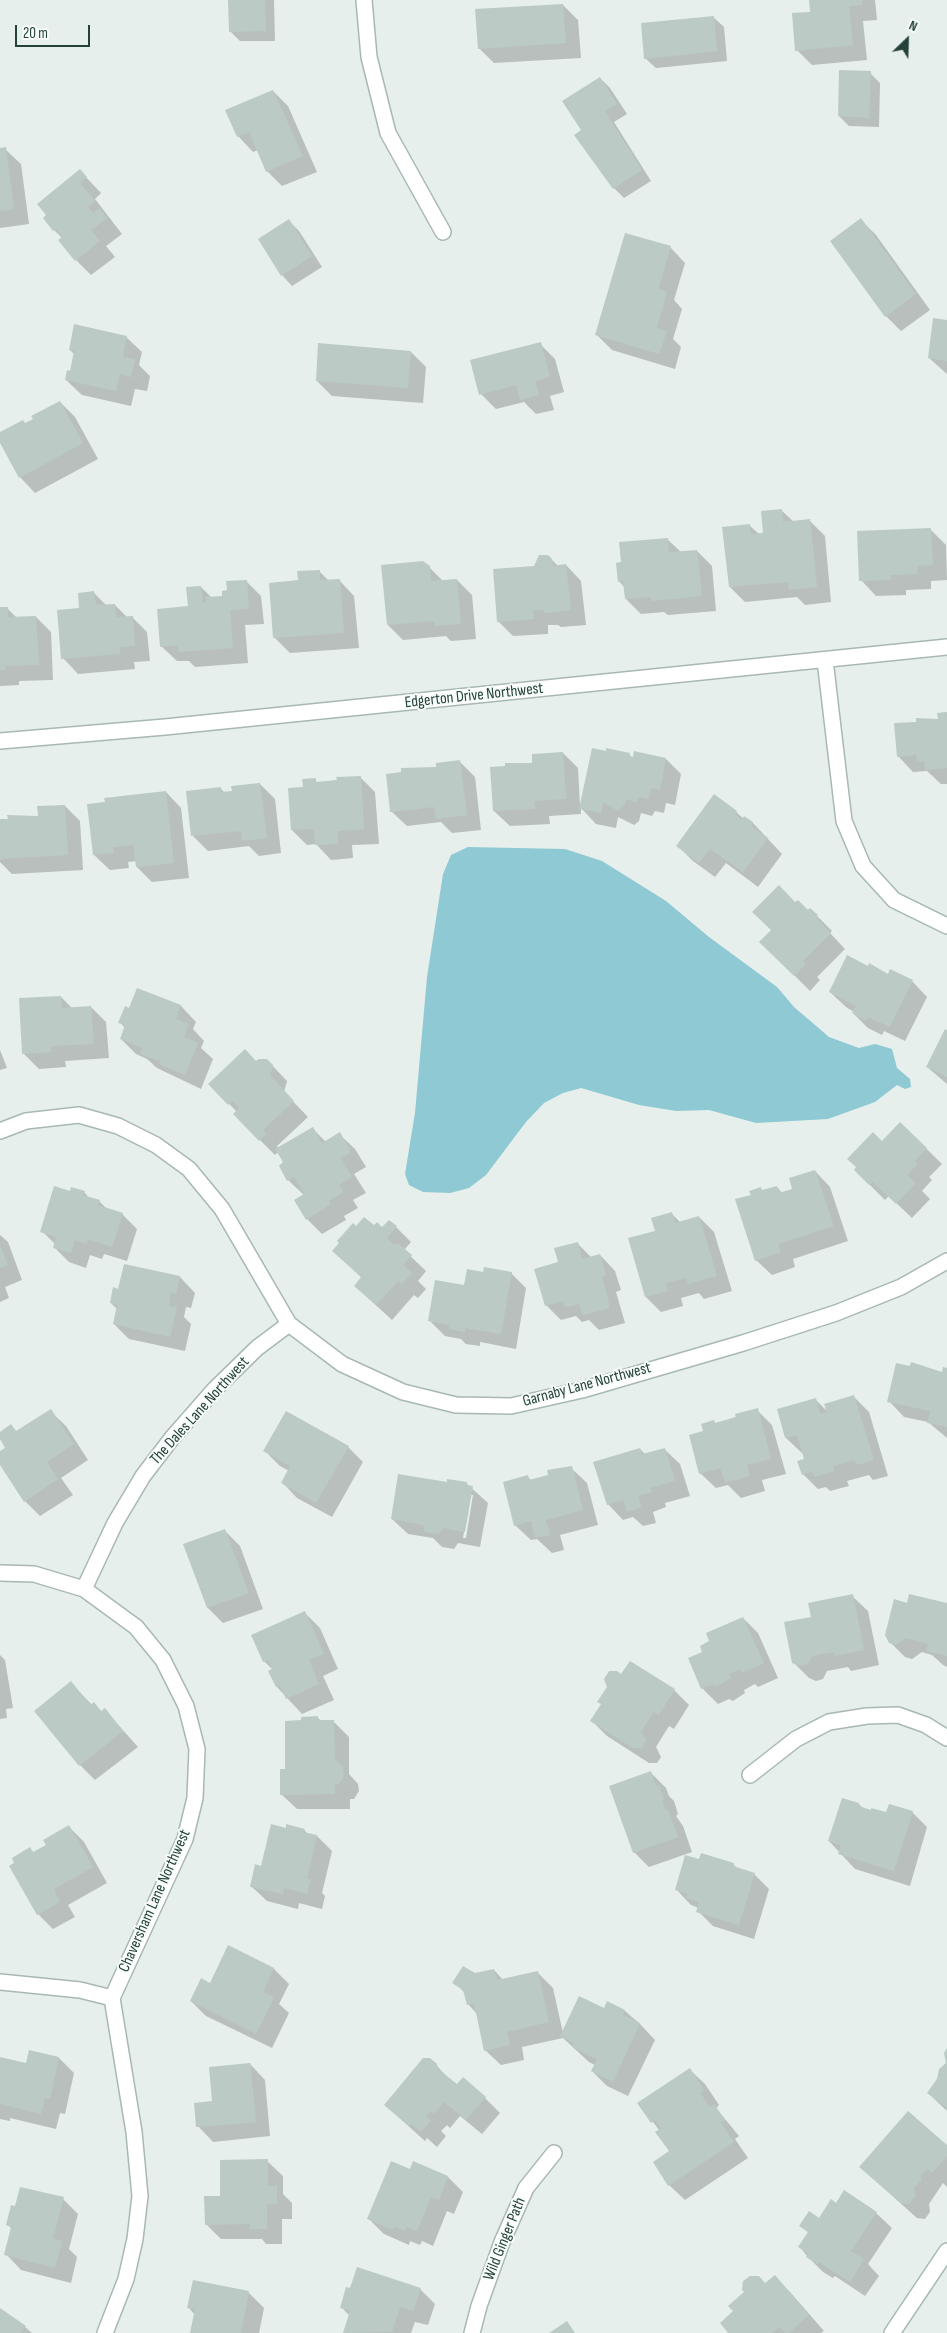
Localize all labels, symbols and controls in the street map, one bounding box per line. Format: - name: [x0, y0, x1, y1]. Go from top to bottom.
- scale bar: [18, 15, 92, 47]
- north arrow: [882, 15, 932, 65]
- text: N: [906, 17, 920, 35]
- text: 20 m: [23, 24, 48, 43]
- street label: Edgerton Drive Northwest: [404, 679, 544, 713]
- street label: The Dales Lane Northwest: [146, 1353, 254, 1469]
- street label: Garnaby Lane Northwest: [521, 1359, 653, 1411]
- street label: Chaversham Lane Northwest: [115, 1827, 195, 1975]
- street label: Wild Ginger Path: [480, 2195, 530, 2283]

